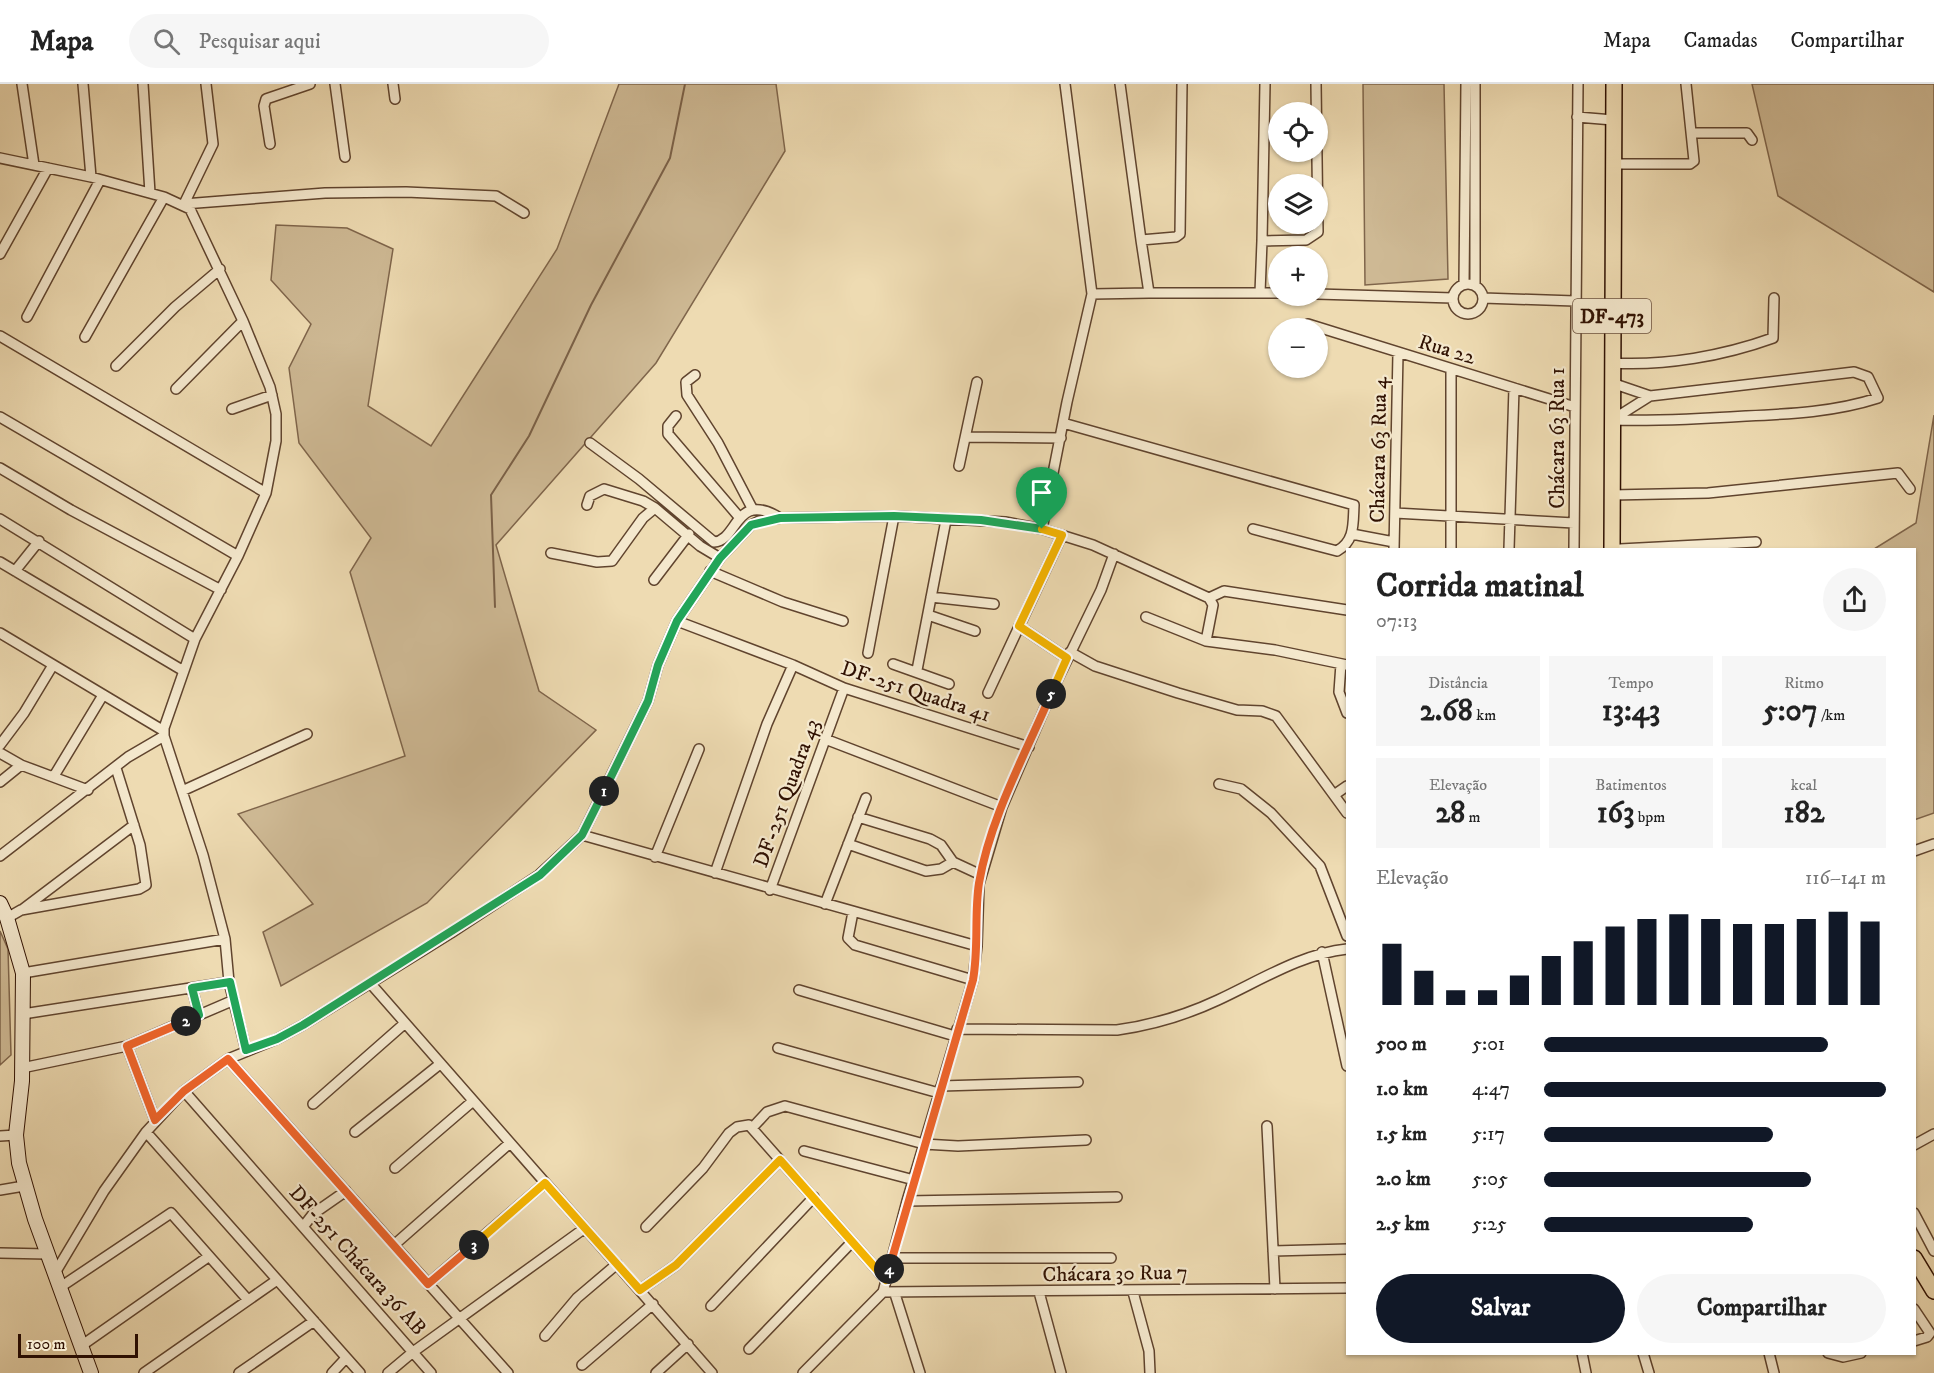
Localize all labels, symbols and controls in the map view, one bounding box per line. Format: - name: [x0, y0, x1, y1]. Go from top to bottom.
- search box: [129, 14, 549, 68]
- text: Mapa: [30, 24, 93, 59]
- icon: search: [150, 25, 183, 58]
- text: Pesquisar aqui: [198, 28, 321, 55]
- text: Mapa: [1603, 28, 1651, 54]
- text: Camadas: [1684, 28, 1758, 54]
- text: Compartilhar: [1791, 28, 1904, 54]
- map controls: [1268, 102, 1328, 378]
- button: locate: [1268, 102, 1328, 162]
- button: layers: [1268, 174, 1328, 234]
- button: +: [1268, 246, 1328, 306]
- road number: DF-473: [1573, 299, 1651, 333]
- button: −: [1268, 318, 1328, 378]
- street label: Rua 22: [1415, 329, 1479, 371]
- street label: Chácara 63 Rua 1: [1545, 367, 1571, 509]
- street label: Chácara 63 Rua 4: [1365, 376, 1393, 523]
- pin: [1016, 467, 1067, 529]
- icon: arrive: [1025, 476, 1058, 509]
- text: Corrida matinal: [1376, 566, 1584, 607]
- button: share: [1823, 568, 1886, 631]
- text: 07:13: [1376, 609, 1417, 634]
- street label: DF-251 Quadra 41: [838, 656, 994, 728]
- text: Distância: [1428, 673, 1488, 693]
- text: Tempo: [1609, 673, 1653, 693]
- text: Ritmo: [1784, 673, 1824, 693]
- pin: 5: [1036, 679, 1066, 709]
- text: 5: [1047, 684, 1055, 704]
- text: 2.68: [1420, 693, 1473, 730]
- text: 13:43: [1602, 693, 1660, 730]
- text: 5:07: [1763, 693, 1817, 730]
- text: km: [1473, 705, 1496, 725]
- text: /km: [1817, 705, 1845, 725]
- street label: DF-251 Quadra 43: [748, 716, 826, 871]
- text: Elevação: [1429, 775, 1487, 795]
- text: Batimentos: [1595, 775, 1667, 795]
- text: kcal: [1791, 775, 1817, 795]
- pin: 1: [589, 776, 619, 806]
- text: 1: [601, 781, 607, 801]
- text: 28: [1435, 795, 1465, 832]
- text: 163: [1597, 795, 1634, 832]
- text: 182: [1784, 795, 1824, 832]
- text: m: [1465, 807, 1481, 827]
- text: bpm: [1634, 807, 1665, 827]
- text: Elevação: [1376, 866, 1449, 891]
- text: 116–141 m: [1805, 866, 1886, 891]
- pin: 2: [171, 1006, 201, 1036]
- text: 2: [182, 1011, 190, 1031]
- text: 500 m: [1376, 1032, 1427, 1057]
- text: 5:01: [1472, 1032, 1505, 1057]
- text: 1.0 km: [1376, 1077, 1428, 1102]
- text: 4:47: [1472, 1077, 1510, 1102]
- text: 1.5 km: [1376, 1122, 1427, 1147]
- text: 5:17: [1472, 1122, 1505, 1147]
- text: 2.0 km: [1376, 1167, 1431, 1192]
- text: 5:05: [1472, 1167, 1508, 1192]
- street label: DF-251 Chácara 36 AB: [283, 1180, 431, 1341]
- text: 2.5 km: [1376, 1212, 1430, 1237]
- text: 5:25: [1472, 1212, 1507, 1237]
- pin: 3: [459, 1230, 489, 1260]
- text: 3: [471, 1235, 477, 1255]
- pin: 4: [874, 1254, 904, 1284]
- text: 4: [884, 1259, 894, 1279]
- street label: Chácara 30 Rua 7: [1042, 1260, 1188, 1288]
- button: Salvar: [1376, 1274, 1625, 1343]
- button: Compartilhar: [1637, 1274, 1886, 1343]
- scale bar: [18, 1331, 138, 1358]
- text: 100 m: [27, 1334, 66, 1354]

